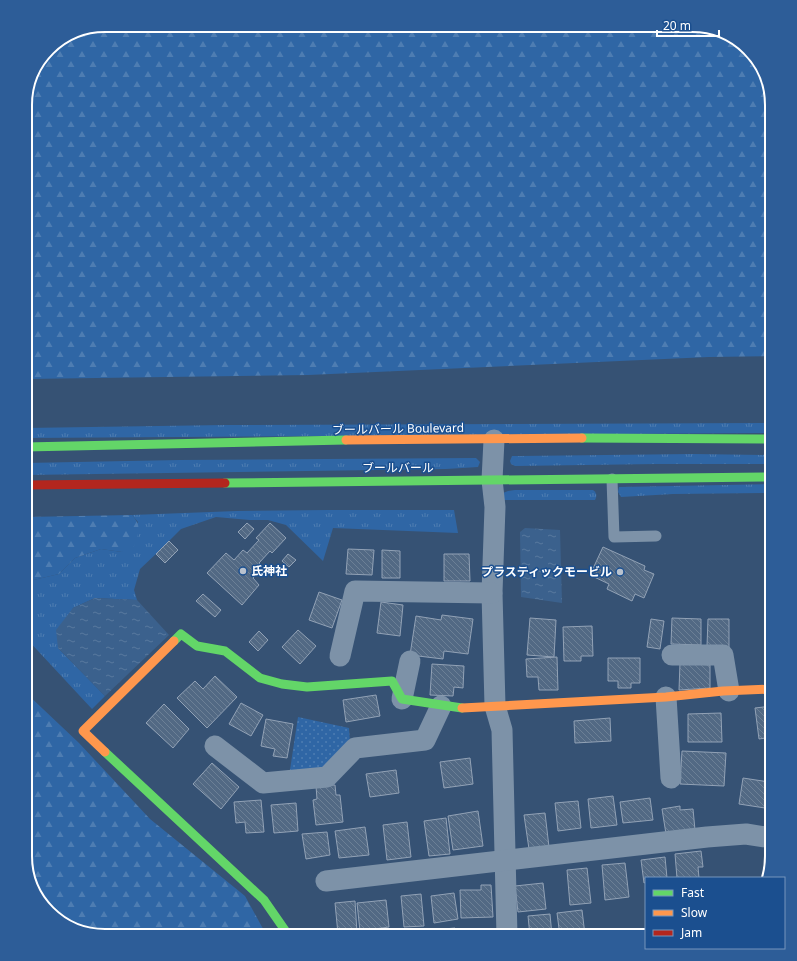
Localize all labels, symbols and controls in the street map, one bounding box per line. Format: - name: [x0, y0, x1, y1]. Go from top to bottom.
- scale bar: [657, 12, 719, 38]
- text: 20 m: [663, 17, 691, 34]
- street label: ブールバール Boulevard: [332, 419, 464, 438]
- street label: ブールバール: [362, 459, 434, 476]
- place label: 氏神社: [251, 562, 287, 579]
- place label: プラスティックモービル: [481, 563, 612, 580]
- marker: 氏神社: [238, 566, 248, 576]
- marker: プラスティックモービル: [615, 567, 625, 577]
- legend: [645, 877, 785, 949]
- text: Fast: [681, 884, 705, 901]
- text: Slow: [681, 904, 708, 921]
- text: Jam: [680, 924, 702, 941]

